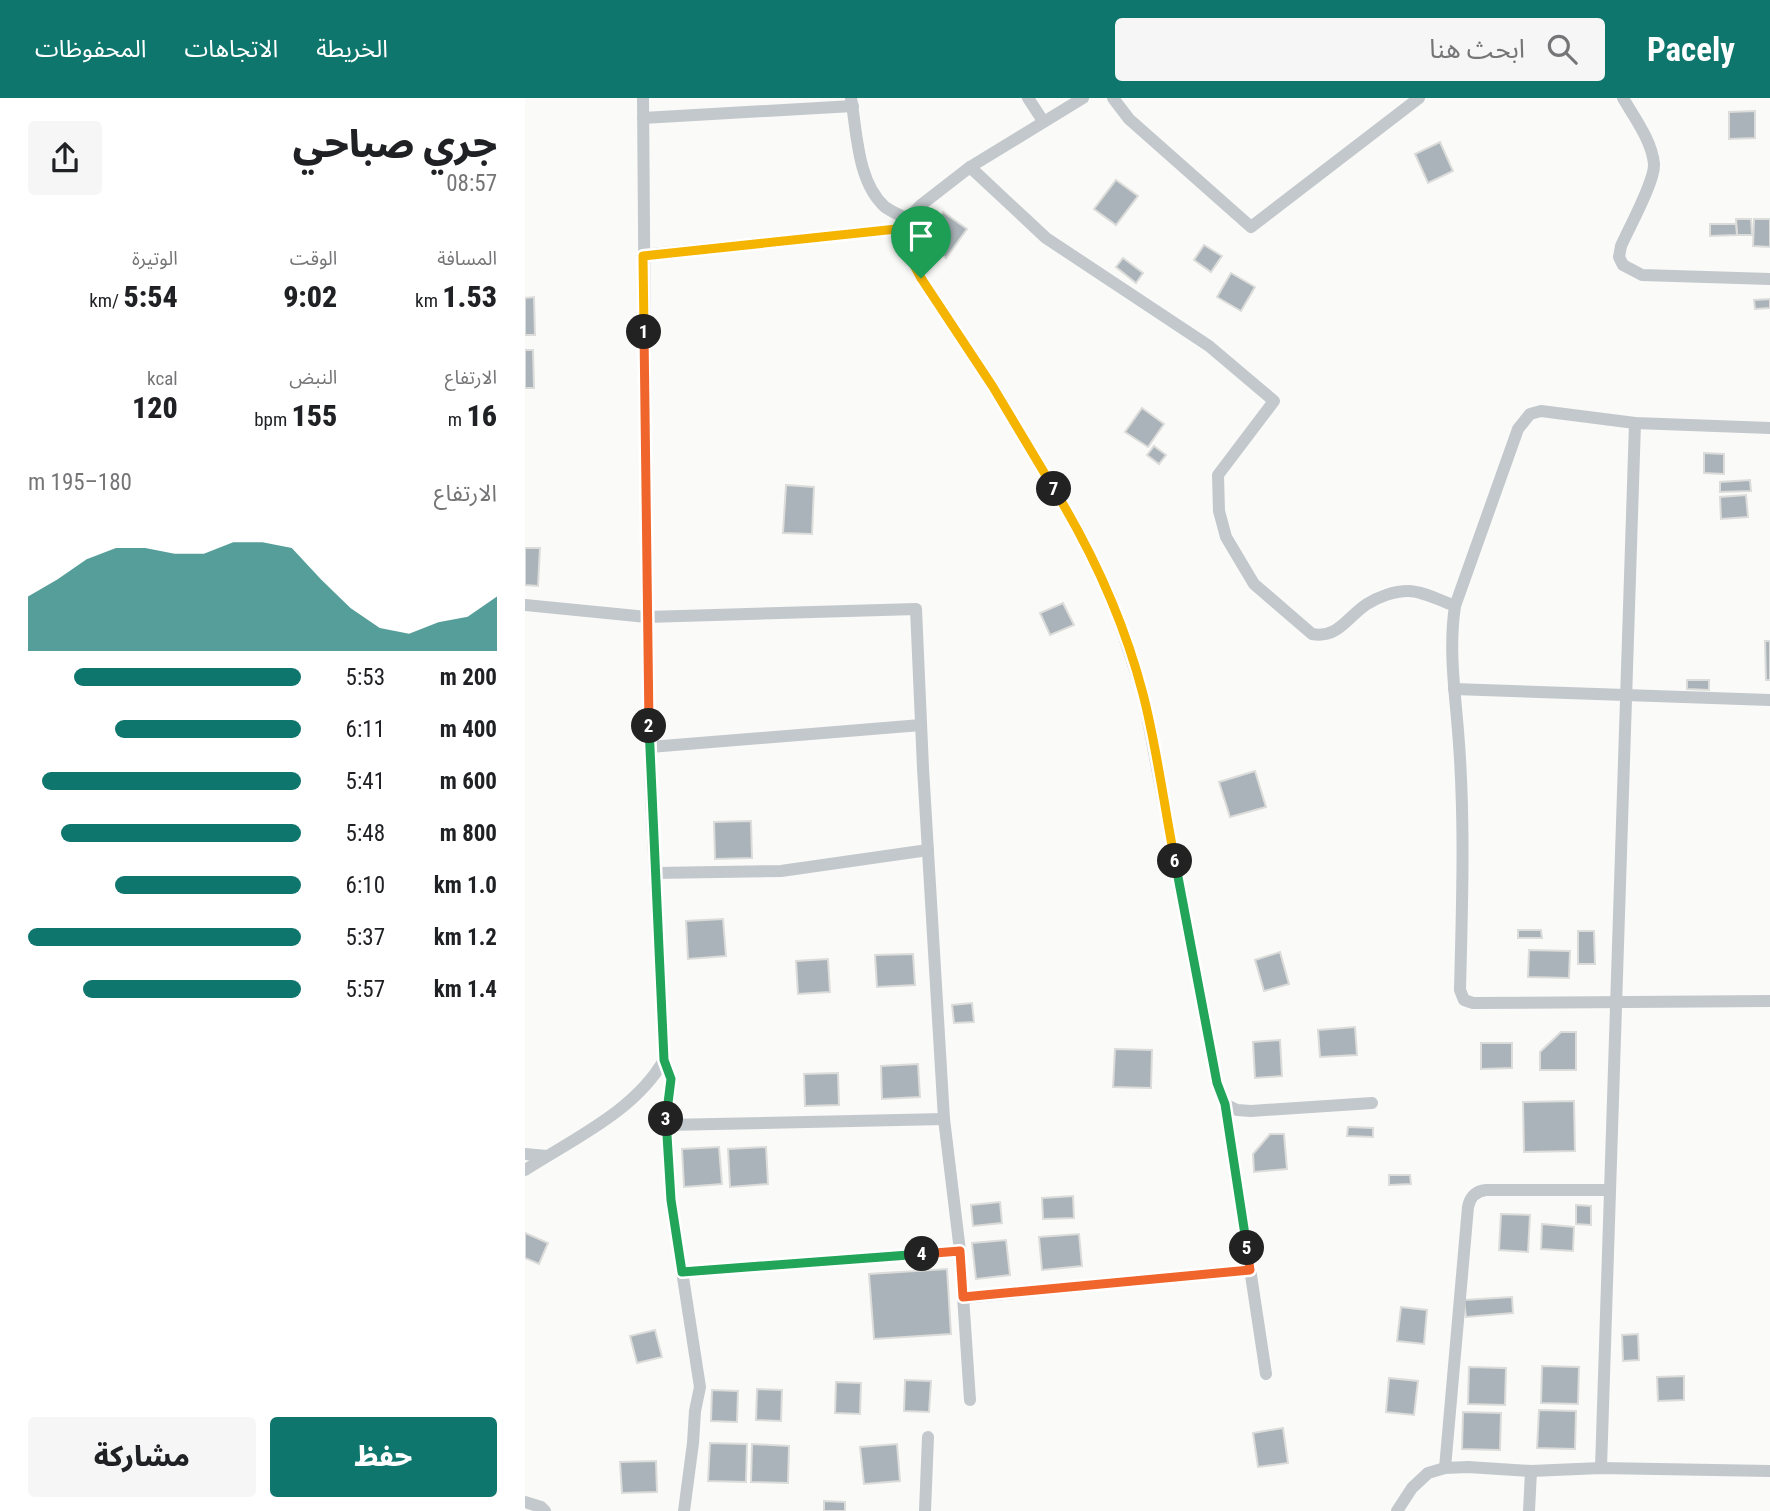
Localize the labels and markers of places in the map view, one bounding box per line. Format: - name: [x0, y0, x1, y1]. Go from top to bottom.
- pin: [891, 206, 951, 278]
- pin: 1: [627, 314, 661, 350]
- pin: 7: [1037, 472, 1071, 506]
- pin: 2: [631, 708, 667, 744]
- pin: 6: [1157, 844, 1193, 878]
- pin: 3: [649, 1102, 683, 1136]
- pin: 5: [1229, 1230, 1265, 1266]
- pin: 4: [905, 1236, 939, 1272]

